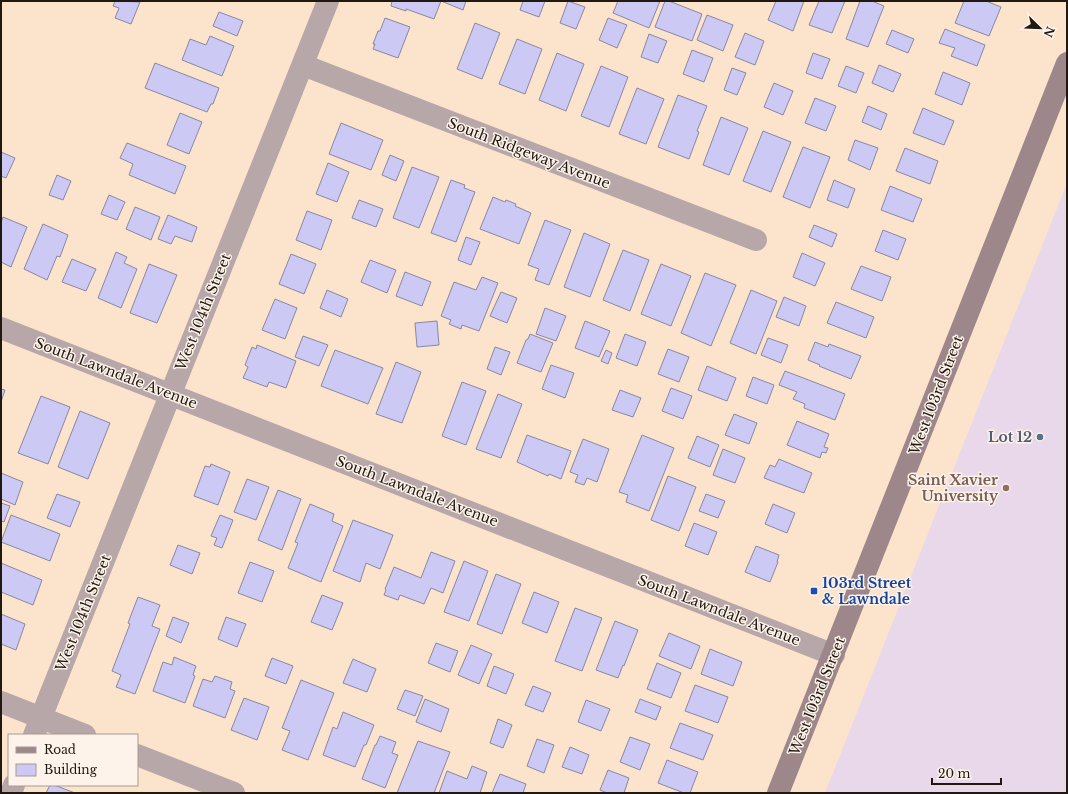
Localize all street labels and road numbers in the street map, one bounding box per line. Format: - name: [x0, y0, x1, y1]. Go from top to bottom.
- street label: South Ridgeway Avenue: [445, 114, 613, 192]
- street label: West 104th Street: [171, 250, 235, 374]
- street label: West 103rd Street: [905, 332, 967, 458]
- street label: South Lawndale Avenue: [32, 334, 200, 412]
- street label: South Lawndale Avenue: [333, 452, 501, 530]
- street label: West 104th Street: [51, 551, 115, 675]
- street label: South Lawndale Avenue: [635, 571, 803, 649]
- street label: West 103rd Street: [785, 634, 849, 759]

